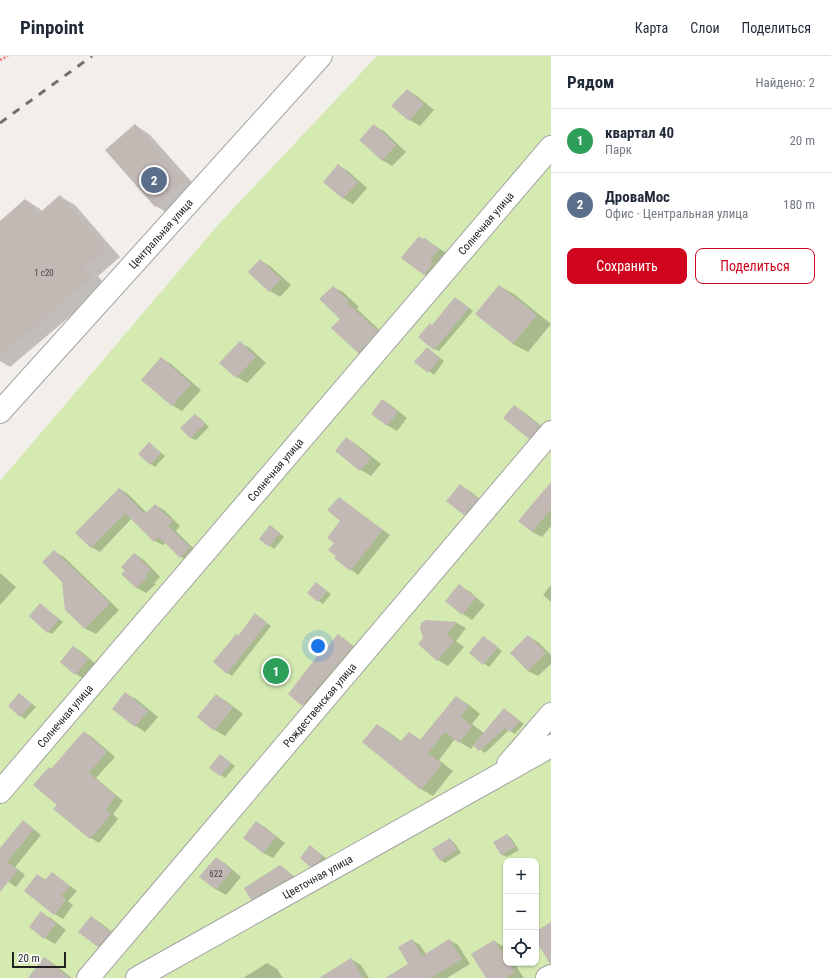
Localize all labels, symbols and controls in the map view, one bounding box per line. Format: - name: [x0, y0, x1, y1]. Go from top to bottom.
- text: Pinpoint: [20, 16, 84, 39]
- text: Карта: [635, 20, 668, 36]
- text: Слои: [690, 20, 720, 36]
- text: Поделиться: [742, 20, 811, 36]
- text: Рядом: [567, 72, 614, 92]
- text: Найдено: 2: [755, 75, 815, 90]
- text: квартал 40: [605, 124, 674, 142]
- text: 1: [577, 133, 583, 148]
- text: 20 m: [789, 133, 815, 148]
- text: Парк: [605, 142, 632, 157]
- pin: 2: [141, 165, 167, 195]
- text: ДроваМос: [605, 188, 670, 206]
- street label: Солнечная улица: [455, 189, 516, 257]
- street label: Центральная улица: [126, 196, 196, 271]
- text: 2: [577, 197, 583, 212]
- text: 180 m: [783, 197, 815, 212]
- text: Офис · Центральная улица: [605, 206, 748, 221]
- button: Сохранить: [567, 248, 687, 284]
- button: Поделиться: [695, 248, 815, 284]
- house number: 1 с20: [34, 268, 54, 278]
- street label: Солнечная улица: [245, 435, 306, 504]
- your location: [308, 636, 328, 656]
- pin: 1: [263, 656, 289, 686]
- street label: Рождественская улица: [280, 660, 359, 750]
- street label: Солнечная улица: [34, 682, 95, 750]
- street label: Цветочная улица: [280, 852, 355, 902]
- map controls: [503, 858, 539, 966]
- button: +: [503, 858, 539, 894]
- house number: 622: [209, 869, 223, 879]
- button: −: [503, 894, 539, 930]
- button: locate: [503, 930, 539, 966]
- scale bar: [12, 950, 66, 969]
- text: 20 m: [18, 952, 40, 965]

